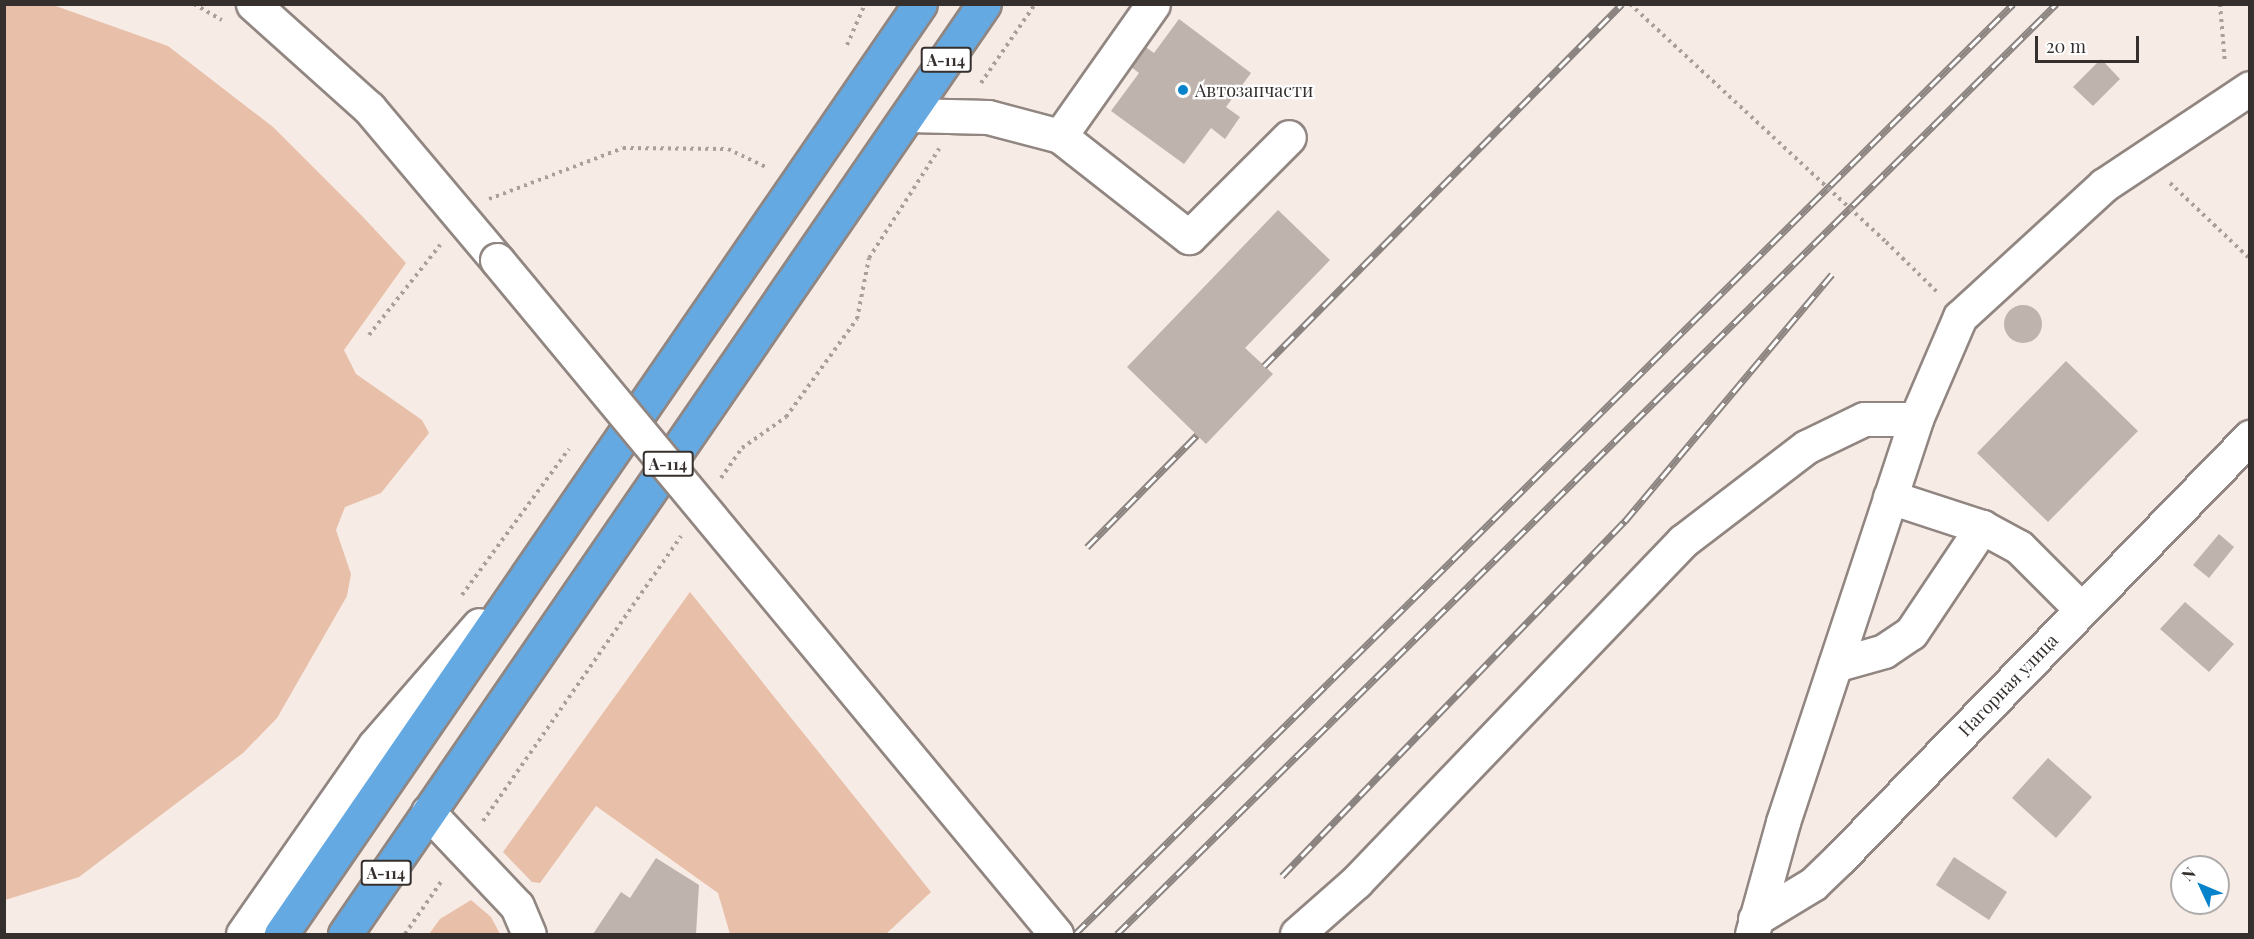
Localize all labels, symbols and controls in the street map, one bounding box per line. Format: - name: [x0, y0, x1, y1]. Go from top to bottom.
- scale bar: [2038, 24, 2142, 62]
- text: 20 m: [2046, 34, 2086, 58]
- road number: А-114: [920, 47, 972, 73]
- place label: Автозапчасти: [1195, 79, 1313, 101]
- marker: Автозапчасти: [1176, 83, 1190, 97]
- road number: А-114: [642, 451, 694, 477]
- street label: Нагорная улица: [1954, 629, 2062, 741]
- north arrow: [2170, 855, 2230, 915]
- road number: А-114: [360, 860, 412, 886]
- text: N: [2177, 862, 2200, 885]

